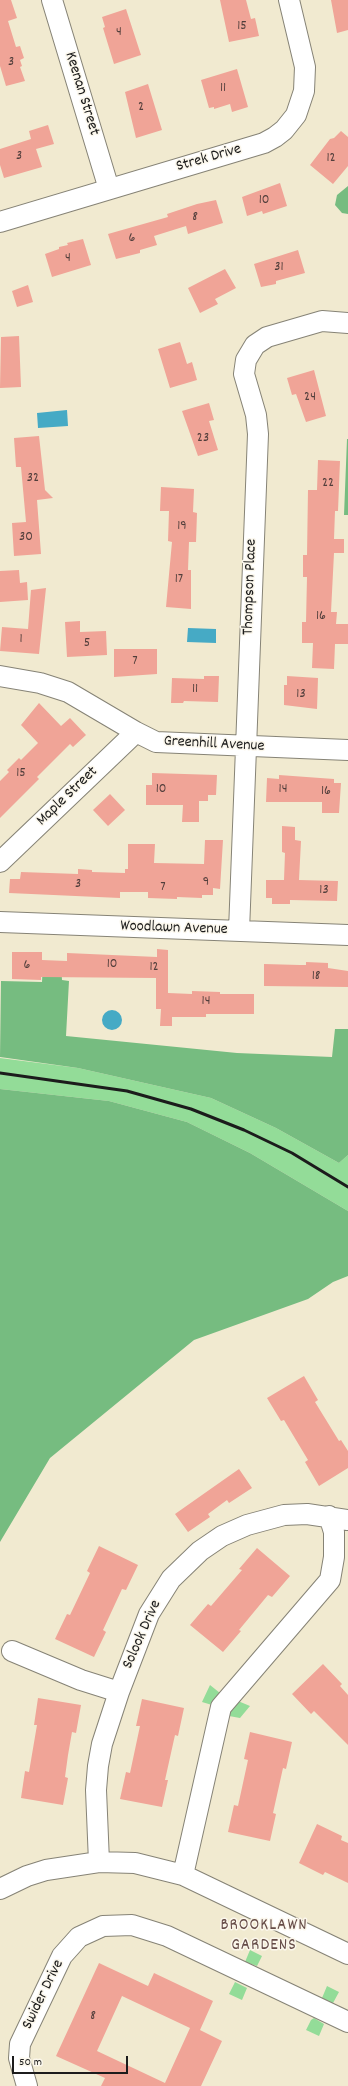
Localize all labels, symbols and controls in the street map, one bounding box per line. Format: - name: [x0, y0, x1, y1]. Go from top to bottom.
- house number: 15: [237, 19, 247, 35]
- house number: 4: [116, 25, 122, 41]
- street label: Keenan Street: [59, 50, 103, 138]
- house number: 3: [8, 55, 14, 71]
- house number: 11: [220, 81, 226, 97]
- house number: 2: [138, 100, 144, 116]
- street label: Strek Drive: [174, 141, 244, 177]
- house number: 3: [16, 149, 22, 165]
- house number: 12: [326, 151, 336, 167]
- house number: 10: [259, 193, 269, 209]
- house number: 8: [192, 210, 198, 226]
- house number: 6: [129, 231, 135, 247]
- house number: 4: [65, 251, 71, 267]
- house number: 31: [274, 260, 284, 276]
- house number: 24: [304, 390, 316, 406]
- house number: 23: [197, 431, 209, 447]
- house number: 32: [27, 471, 39, 487]
- house number: 22: [322, 476, 334, 492]
- house number: 19: [177, 519, 187, 535]
- house number: 30: [19, 530, 33, 546]
- street label: Thompson Place: [240, 539, 262, 635]
- house number: 17: [175, 572, 183, 588]
- house number: 16: [316, 609, 326, 625]
- house number: 1: [19, 632, 23, 648]
- house number: 5: [84, 636, 90, 652]
- house number: 7: [132, 654, 138, 670]
- house number: 11: [192, 682, 198, 698]
- house number: 13: [296, 687, 306, 703]
- street label: Greenhill Avenue: [163, 733, 265, 757]
- street label: Maple Street: [33, 763, 103, 831]
- house number: 15: [16, 766, 26, 782]
- house number: 10: [156, 782, 166, 798]
- house number: 14: [279, 782, 287, 798]
- house number: 16: [321, 784, 331, 800]
- house number: 9: [203, 875, 209, 891]
- house number: 3: [75, 877, 81, 893]
- house number: 7: [160, 880, 166, 896]
- house number: 13: [319, 883, 329, 899]
- street label: Woodlawn Avenue: [120, 918, 228, 940]
- house number: 10: [107, 957, 117, 973]
- house number: 6: [24, 958, 30, 974]
- house number: 12: [149, 960, 159, 976]
- house number: 18: [312, 969, 320, 985]
- house number: 14: [202, 994, 210, 1010]
- street label: Solook Drive: [119, 1598, 167, 1672]
- district label: BROOKLAWN GARDENS: [220, 1917, 308, 1957]
- street label: Swider Drive: [19, 1957, 69, 2033]
- house number: 8: [90, 2009, 96, 2025]
- scale bar: [14, 2048, 130, 2074]
- text: 50 m: [19, 2054, 42, 2071]

